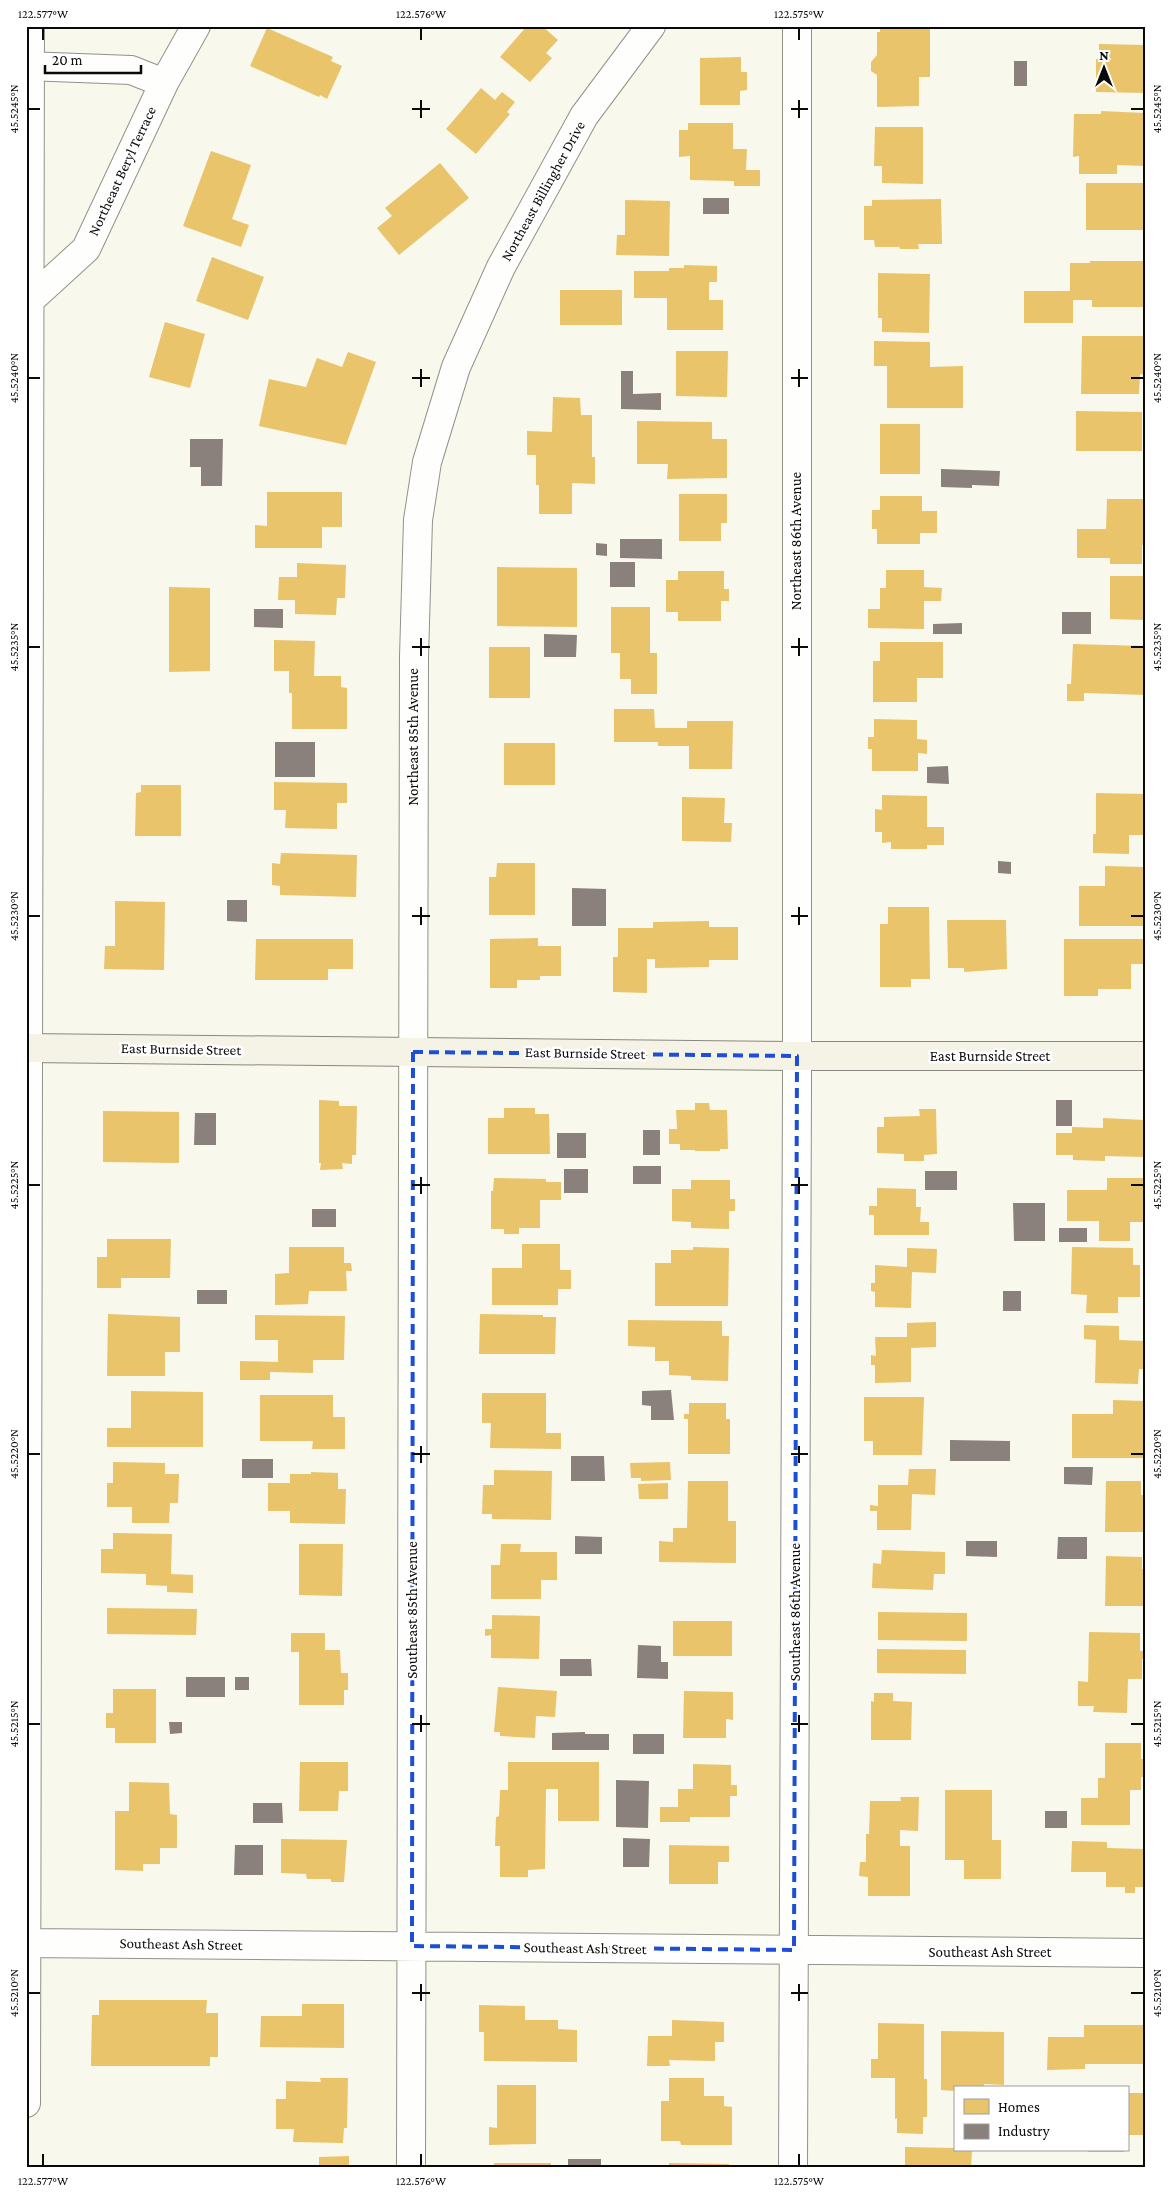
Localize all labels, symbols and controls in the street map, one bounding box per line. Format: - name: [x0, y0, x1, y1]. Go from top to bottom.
- text: 122.577°W: [18, 7, 68, 21]
- text: 122.576°W: [396, 7, 446, 21]
- text: 122.575°W: [774, 7, 824, 21]
- scale bar: [45, 42, 141, 74]
- north arrow: [1078, 42, 1128, 92]
- text: N: [1099, 47, 1109, 63]
- text: 20 m: [52, 52, 83, 68]
- text: 45.5245°N: [7, 84, 21, 134]
- text: 45.5245°N: [1150, 84, 1164, 134]
- street label: Northeast Beryl Terrace: [85, 103, 160, 239]
- street label: Northeast Billingher Drive: [498, 118, 589, 264]
- text: 45.5240°N: [7, 353, 21, 403]
- text: 45.5240°N: [1150, 353, 1164, 403]
- street label: Northeast 86th Avenue: [788, 471, 804, 610]
- text: 45.5235°N: [7, 622, 21, 671]
- text: 45.5235°N: [1150, 622, 1164, 671]
- street label: Northeast 85th Avenue: [405, 668, 421, 806]
- text: 45.5230°N: [7, 891, 21, 941]
- text: 45.5230°N: [1150, 891, 1164, 941]
- street label: East Burnside Street: [121, 1040, 242, 1058]
- street label: East Burnside Street: [525, 1044, 646, 1062]
- street label: East Burnside Street: [930, 1048, 1051, 1064]
- text: 45.5225°N: [7, 1161, 21, 1209]
- text: 45.5225°N: [1150, 1161, 1164, 1209]
- text: 45.5220°N: [7, 1429, 21, 1479]
- text: 45.5220°N: [1150, 1429, 1164, 1479]
- street label: Southeast 85th Avenue: [404, 1541, 420, 1679]
- street label: Southeast 86th Avenue: [787, 1542, 803, 1681]
- text: 45.5215°N: [7, 1700, 21, 1748]
- text: 45.5215°N: [1150, 1700, 1164, 1748]
- street label: Southeast Ash Street: [119, 1935, 244, 1953]
- street label: Southeast Ash Street: [523, 1939, 648, 1957]
- street label: Southeast Ash Street: [928, 1944, 1053, 1960]
- text: 45.5210°N: [7, 1969, 21, 2017]
- text: 45.5210°N: [1150, 1969, 1164, 2017]
- legend: [954, 2086, 1128, 2152]
- text: Homes: [998, 2099, 1040, 2115]
- text: Industry: [998, 2123, 1050, 2140]
- text: 122.577°W: [18, 2174, 68, 2188]
- text: 122.576°W: [396, 2174, 446, 2188]
- text: 122.575°W: [774, 2174, 824, 2188]

